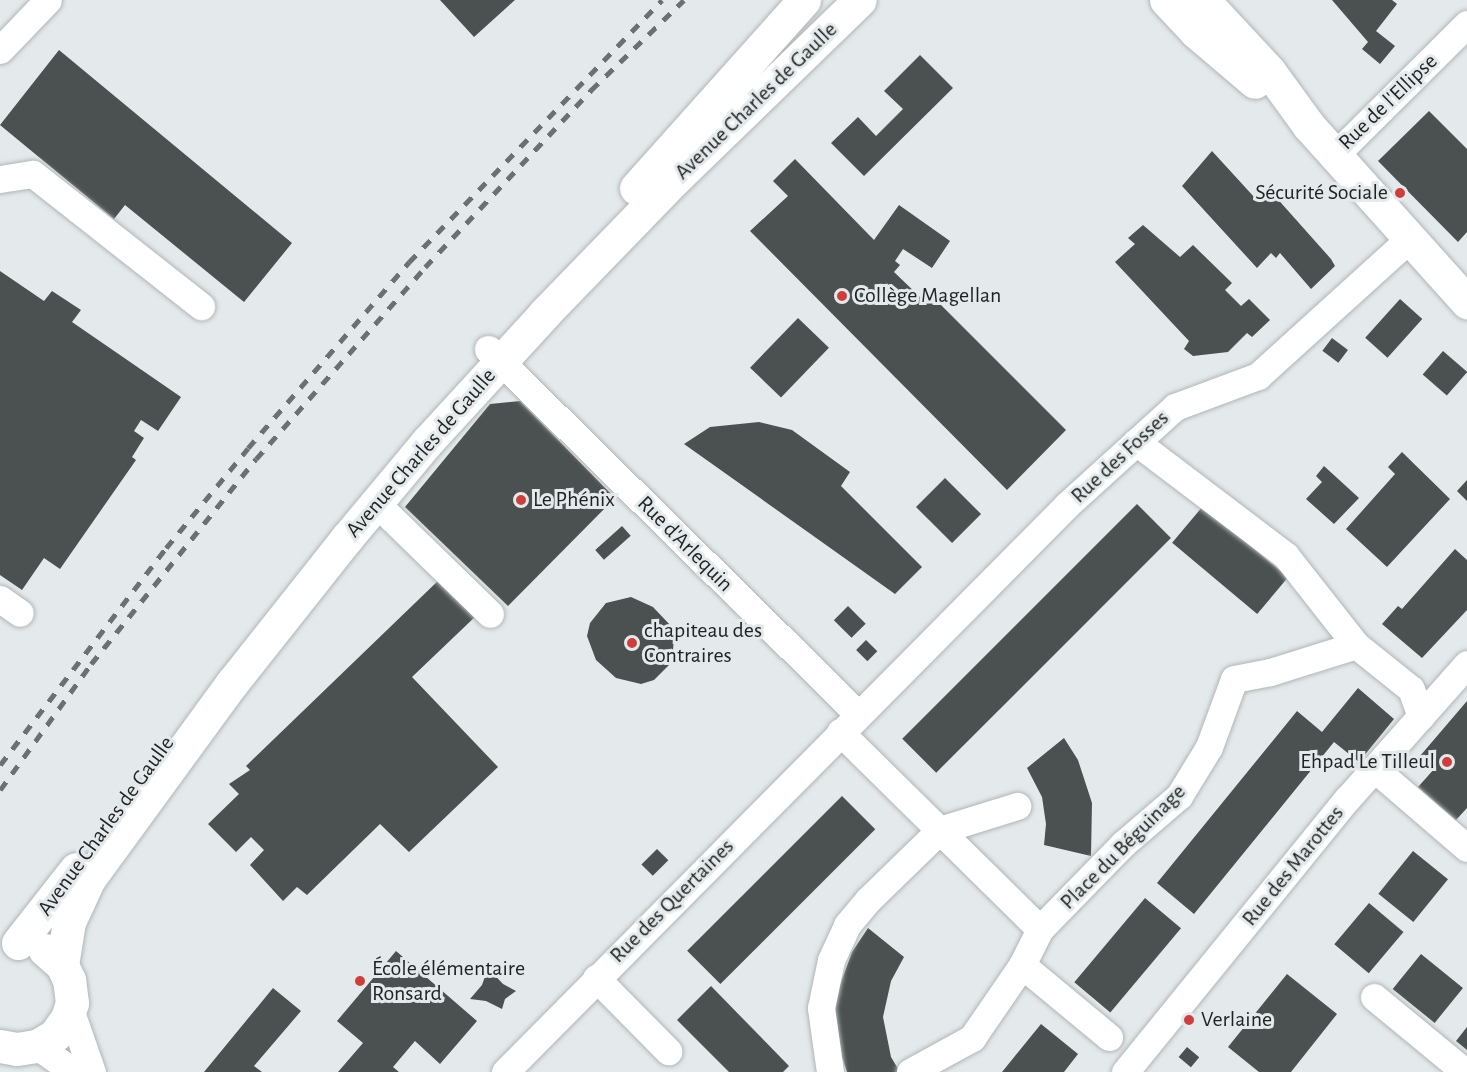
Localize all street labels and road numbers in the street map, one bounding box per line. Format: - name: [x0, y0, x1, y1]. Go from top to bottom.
- street label: Avenue Charles de Gaulle: [669, 17, 843, 185]
- street label: Rue de l'Ellipse: [1333, 48, 1443, 156]
- street label: Avenue Charles de Gaulle: [340, 363, 502, 543]
- street label: Rue des Fosses: [1066, 405, 1174, 509]
- street label: Rue d'Arlequin: [632, 491, 738, 597]
- street label: Avenue Charles de Gaulle: [32, 731, 180, 921]
- street label: Place du Béguinage: [1055, 779, 1191, 915]
- street label: Rue des Marottes: [1236, 801, 1350, 931]
- street label: Rue des Quertaines: [604, 833, 740, 969]

